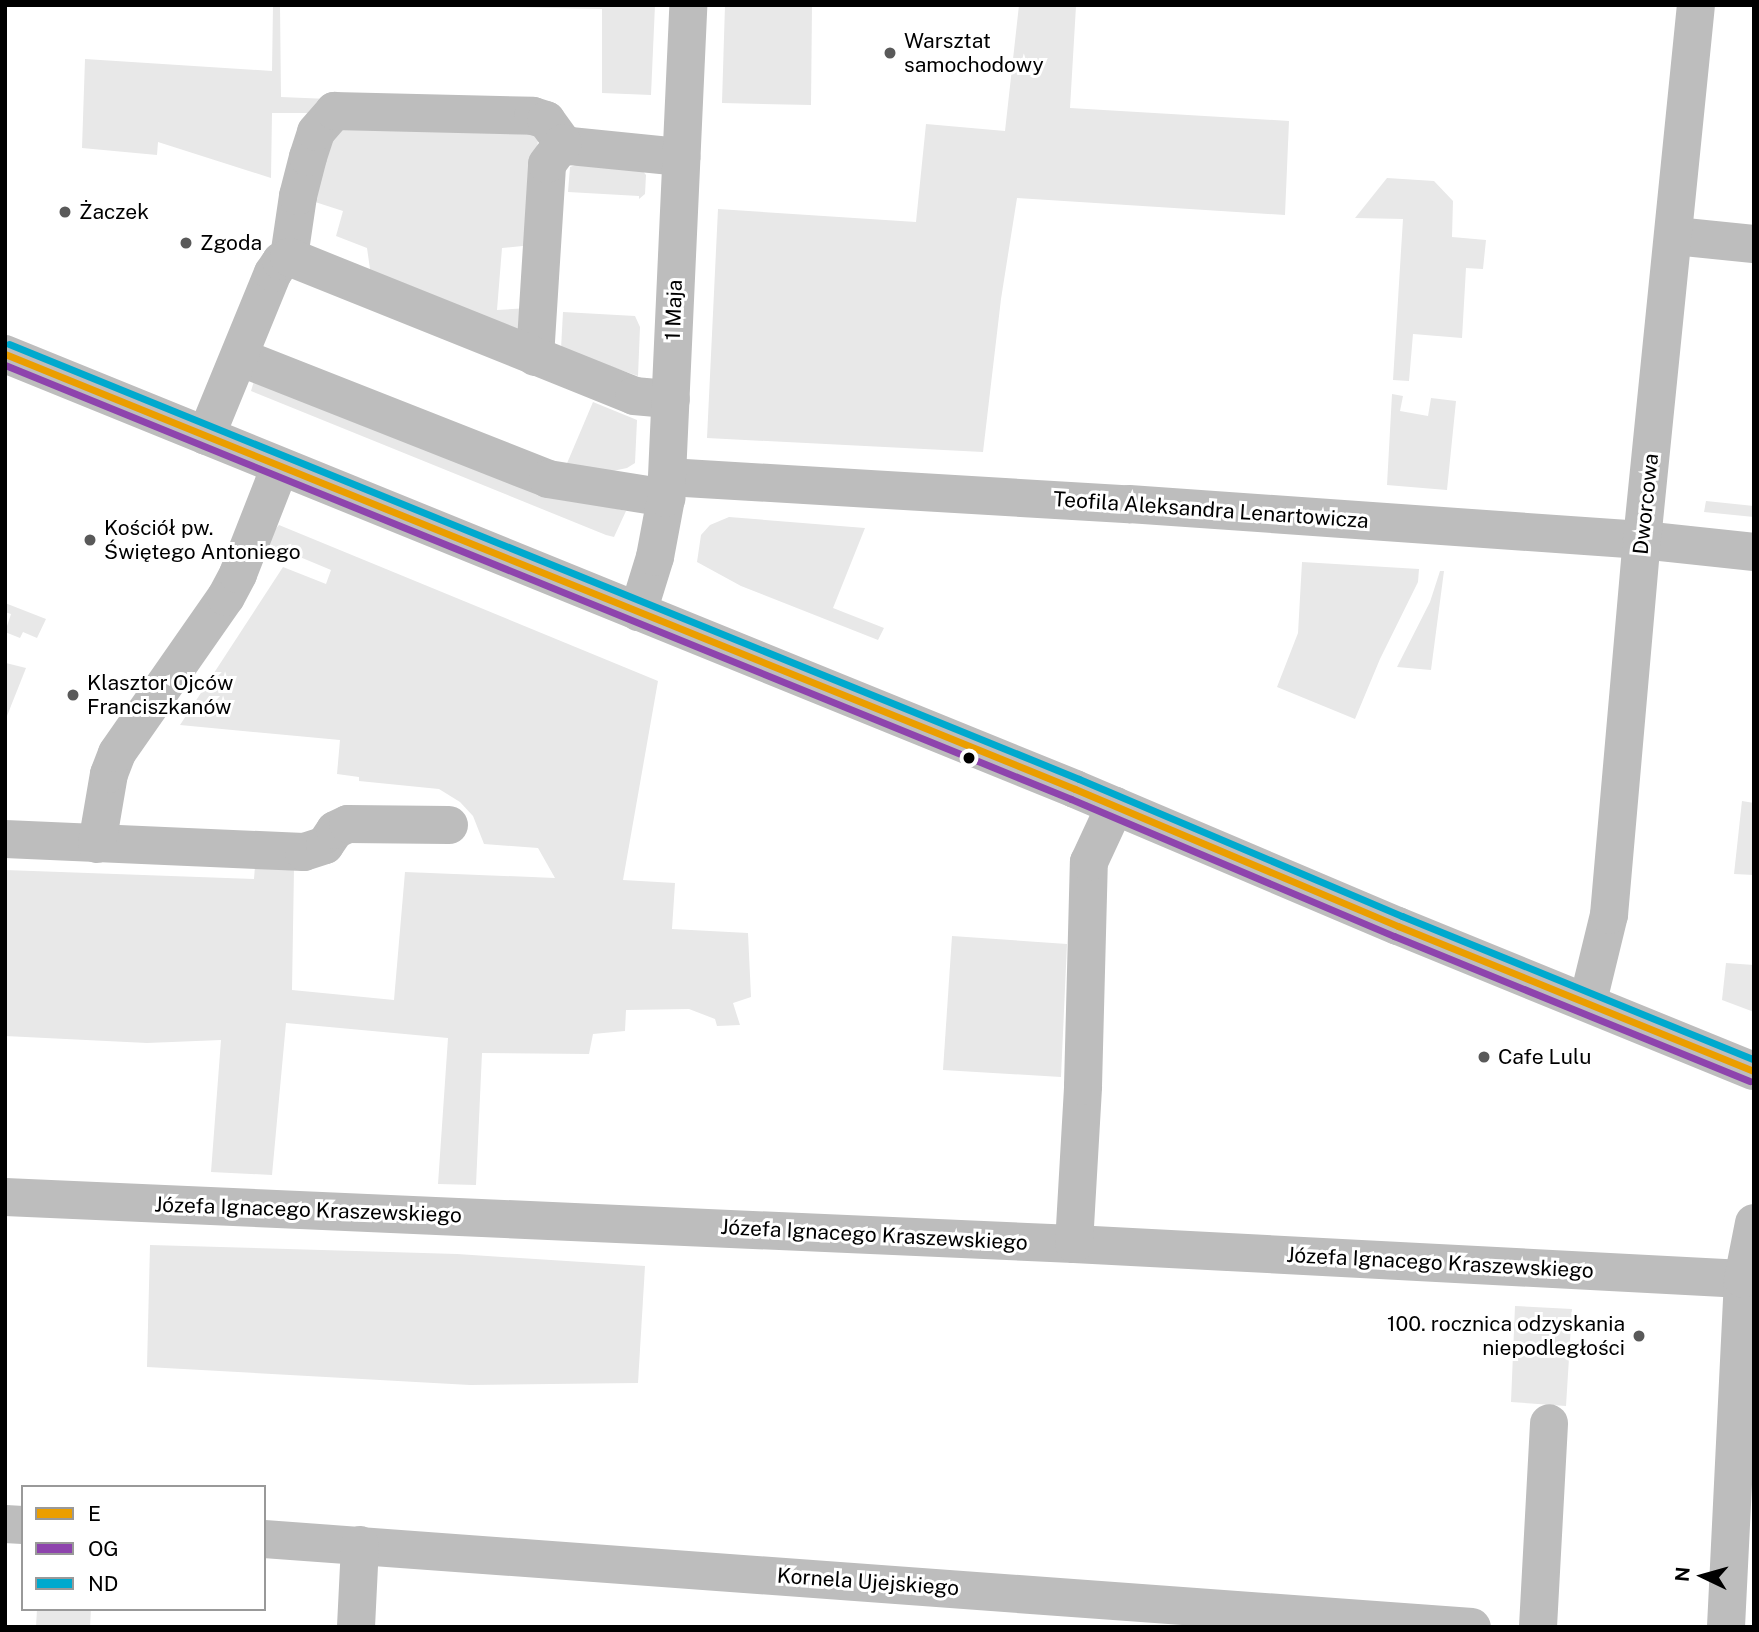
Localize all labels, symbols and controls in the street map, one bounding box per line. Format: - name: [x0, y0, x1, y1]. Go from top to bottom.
- place label: Warsztat samochodowy: [904, 28, 1044, 78]
- marker: Warsztat samochodowy: [882, 45, 898, 61]
- place label: Żaczek: [79, 199, 149, 225]
- marker: Żaczek: [57, 204, 73, 220]
- place label: Zgoda: [200, 230, 262, 256]
- marker: Zgoda: [178, 235, 194, 251]
- street label: 1 Maja: [660, 279, 688, 341]
- street label: Dworcowa: [1628, 452, 1664, 556]
- street label: Teofila Aleksandra Lenartowicza: [1052, 486, 1370, 534]
- place label: Kościół pw. Świętego Antoniego: [104, 515, 301, 565]
- marker: Kościół pw. Świętego Antoniego: [82, 532, 98, 548]
- place label: Klasztor Ojców Franciszkanów: [87, 670, 233, 720]
- marker: Klasztor Ojców Franciszkanów: [65, 687, 81, 703]
- unlabelled marker: [962, 751, 976, 765]
- place label: Cafe Lulu: [1498, 1044, 1591, 1070]
- marker: Cafe Lulu: [1476, 1049, 1492, 1065]
- street label: Józefa Ignacego Kraszewskiego: [154, 1192, 462, 1228]
- street label: Józefa Ignacego Kraszewskiego: [720, 1214, 1028, 1256]
- street label: Józefa Ignacego Kraszewskiego: [1286, 1242, 1594, 1284]
- place label: 100. rocznica odzyskania niepodległości: [1387, 1311, 1625, 1361]
- marker: 100. rocznica odzyskania niepodległości: [1631, 1328, 1647, 1344]
- legend: [21, 1485, 266, 1611]
- text: E: [88, 1501, 101, 1526]
- text: OG: [88, 1536, 119, 1561]
- north arrow: [1668, 1541, 1738, 1611]
- street label: Kornela Ujejskiego: [776, 1563, 960, 1601]
- text: N: [1670, 1566, 1694, 1583]
- text: ND: [88, 1571, 118, 1596]

